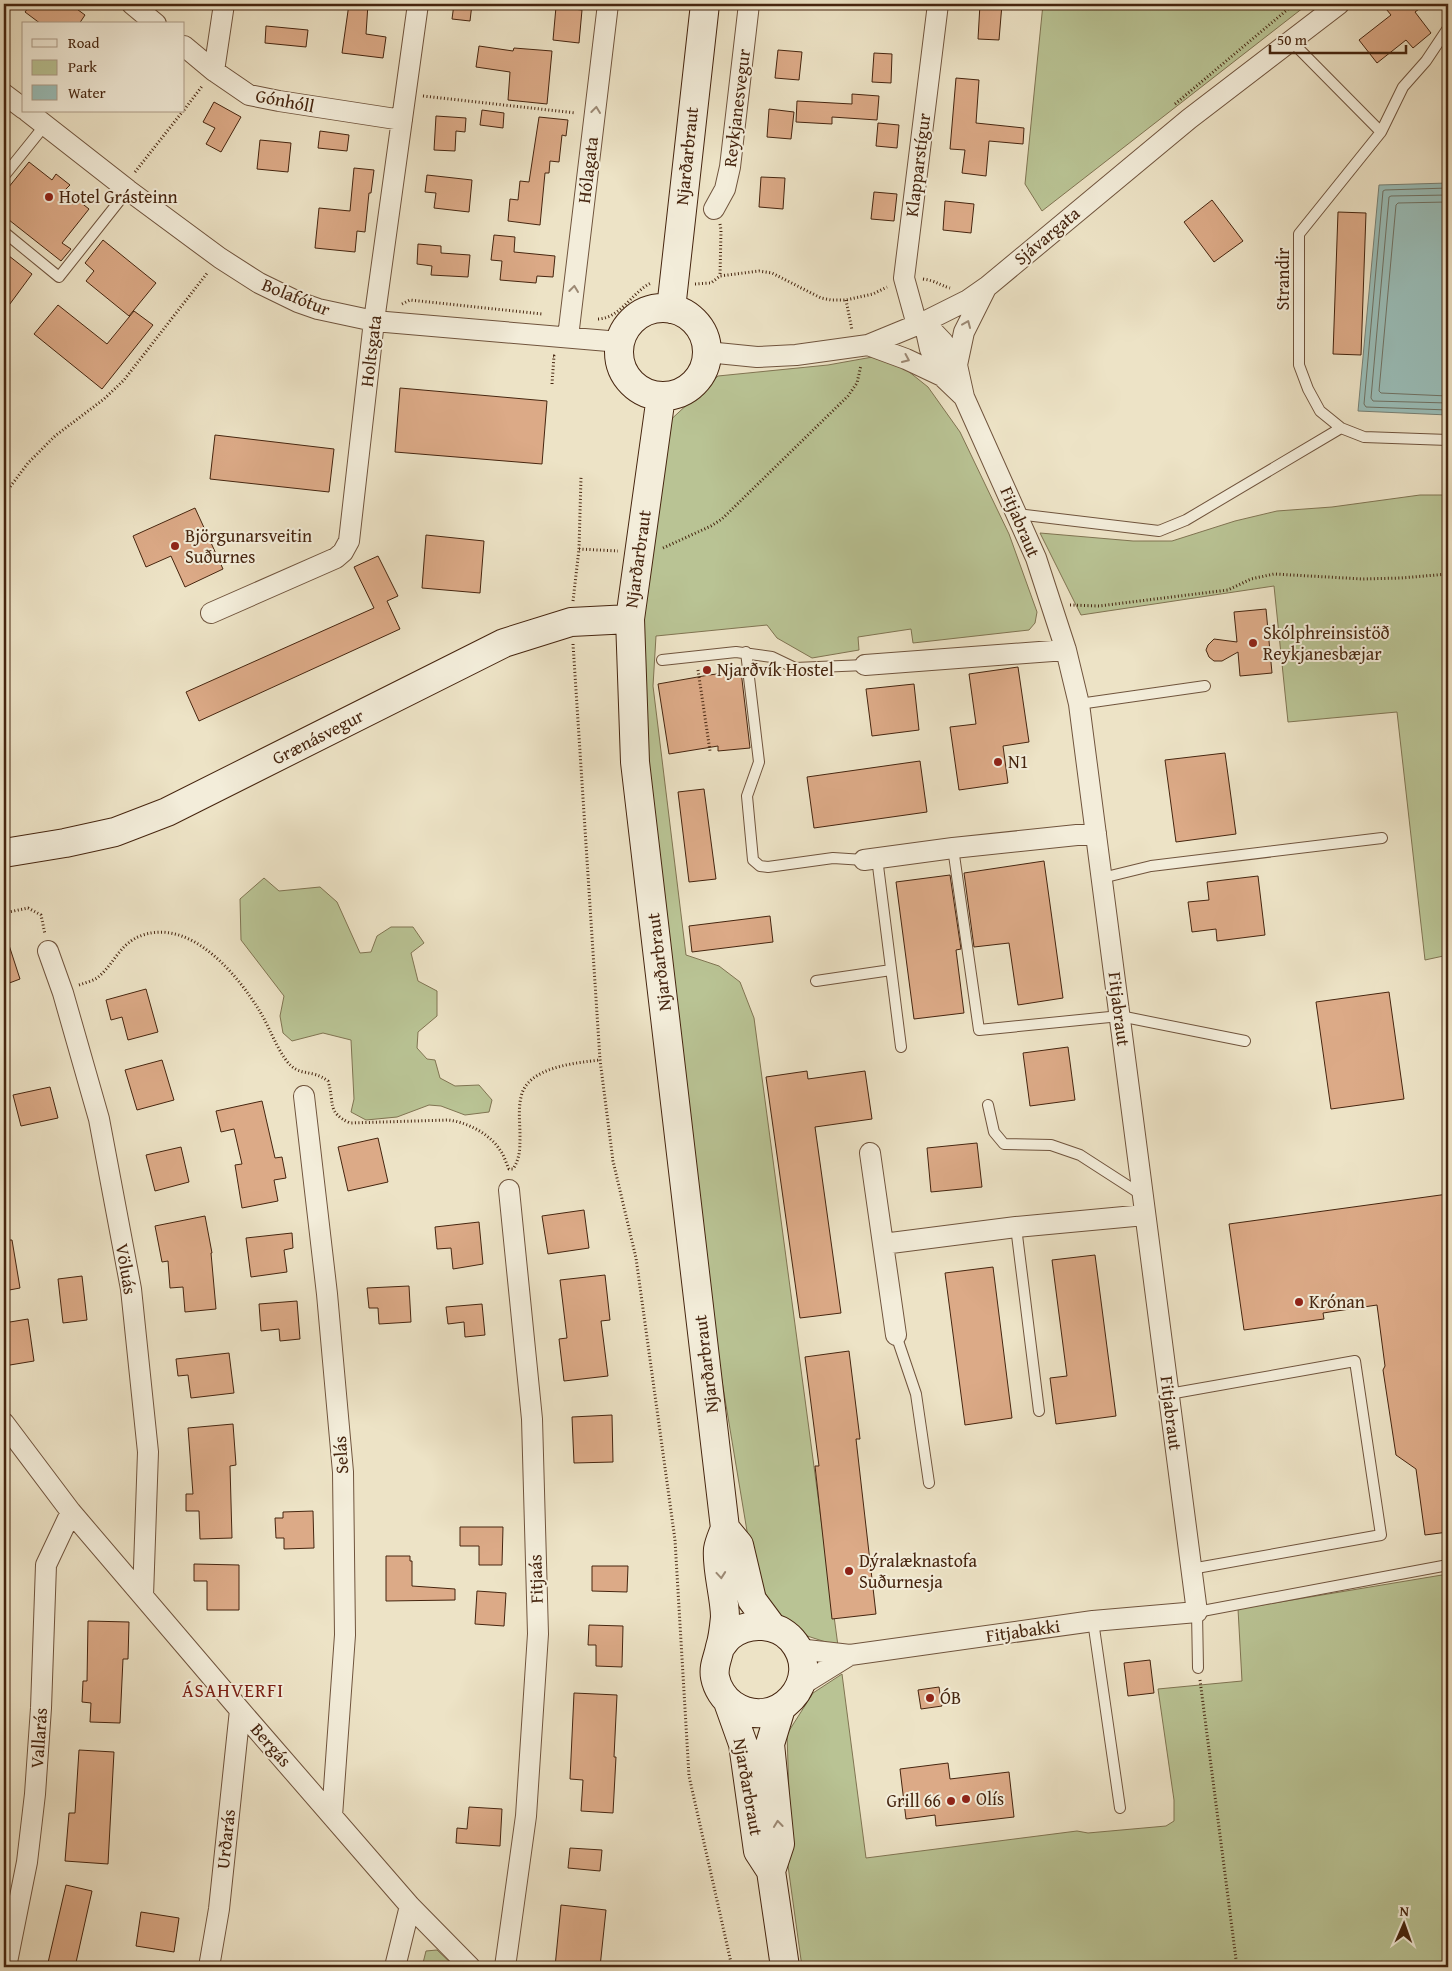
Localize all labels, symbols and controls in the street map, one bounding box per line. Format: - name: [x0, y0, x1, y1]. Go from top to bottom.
- legend: [22, 22, 185, 112]
- scale bar: [1270, 22, 1406, 54]
- text: 50 m: [1277, 29, 1308, 50]
- text: Road: [68, 32, 99, 53]
- street label: Reykjanesvegur: [716, 47, 757, 169]
- text: Park: [68, 56, 97, 77]
- text: Water: [68, 82, 106, 103]
- street label: Gónhóll: [253, 82, 317, 119]
- street label: Njarðarbraut: [668, 105, 705, 206]
- one-way arrow: [590, 106, 600, 114]
- street label: Klapparstígur: [898, 111, 937, 218]
- street label: Hólagata: [570, 135, 605, 205]
- place label: Hotel Grásteinn: [59, 183, 178, 210]
- marker: Hotel Grásteinn: [43, 191, 55, 203]
- street label: Sjávargata: [1008, 200, 1086, 271]
- street label: Strandir: [1269, 247, 1296, 311]
- street label: Bolafótur: [258, 271, 335, 323]
- one-way arrow: [568, 285, 579, 293]
- street label: Holtsgata: [353, 313, 388, 388]
- one-way arrow: [961, 320, 972, 329]
- one-way arrow: [901, 353, 910, 364]
- street label: Fitjabraut: [993, 482, 1048, 562]
- street label: Njarðarbraut: [617, 508, 658, 610]
- place label: Björgunarsveitin Suðurnes: [185, 522, 312, 570]
- marker: Björgunarsveitin Suðurnes: [169, 540, 181, 552]
- place label: Skólphreinsistöð Reykjanesbæjar: [1263, 619, 1390, 667]
- marker: Skólphreinsistöð Reykjanesbæjar: [1247, 637, 1259, 649]
- place label: Njarðvík Hostel: [717, 656, 834, 683]
- marker: Njarðvík Hostel: [701, 664, 713, 676]
- street label: Grænásvegur: [267, 702, 369, 771]
- place label: N1: [1008, 748, 1028, 775]
- marker: N1: [992, 756, 1004, 768]
- street label: Njarðarbraut: [639, 911, 678, 1013]
- street label: Fitjabraut: [1102, 970, 1138, 1048]
- street label: Völuás: [109, 1241, 144, 1297]
- place label: Krónan: [1309, 1288, 1365, 1315]
- marker: Krónan: [1293, 1296, 1305, 1308]
- street label: Njarðarbraut: [686, 1313, 725, 1415]
- street label: Fitjabraut: [1154, 1374, 1190, 1452]
- street label: Selás: [326, 1435, 355, 1475]
- place label: Dýralæknastofa Suðurnesja: [859, 1547, 978, 1595]
- street label: Fitjaás: [521, 1554, 550, 1604]
- marker: Dýralæknastofa Suðurnesja: [843, 1565, 855, 1577]
- one-way arrow: [715, 1571, 726, 1579]
- street label: Fitjabakki: [984, 1612, 1062, 1649]
- district label: ÁSAHVERFI: [182, 1676, 284, 1704]
- place label: ÓB: [940, 1684, 961, 1711]
- marker: ÓB: [924, 1692, 936, 1704]
- street label: Vallarás: [23, 1707, 54, 1769]
- street label: Bergás: [245, 1717, 298, 1773]
- street label: Njarðarbraut: [727, 1736, 770, 1838]
- place label: Olís: [976, 1785, 1004, 1812]
- place label: Grill 66: [887, 1787, 941, 1814]
- marker: Olís: [960, 1793, 972, 1805]
- marker: Grill 66: [945, 1795, 957, 1807]
- street label: Urðarás: [209, 1808, 242, 1870]
- one-way arrow: [773, 1819, 784, 1827]
- north arrow: [1380, 1898, 1430, 1948]
- text: N: [1399, 1901, 1410, 1921]

